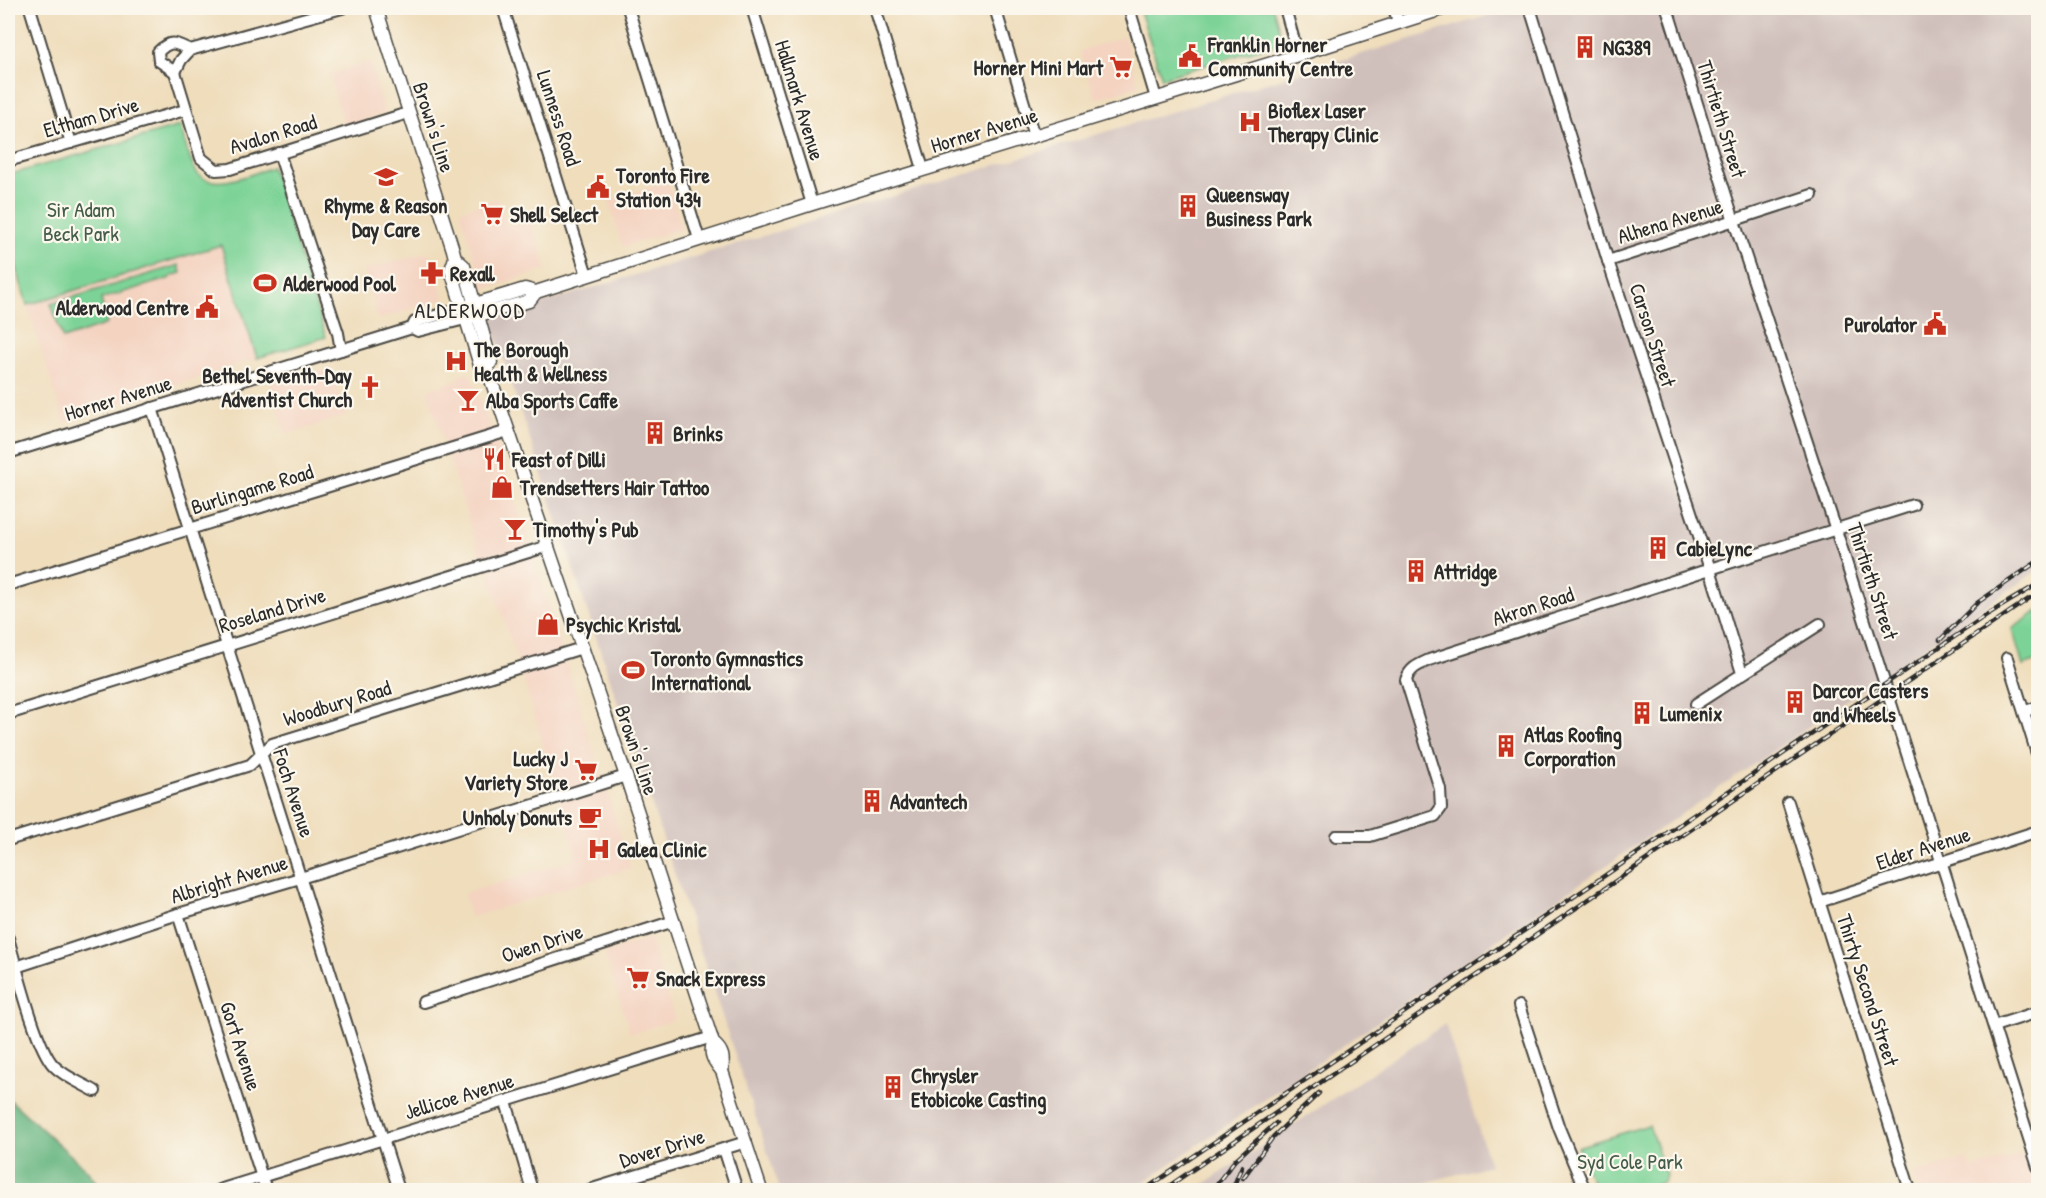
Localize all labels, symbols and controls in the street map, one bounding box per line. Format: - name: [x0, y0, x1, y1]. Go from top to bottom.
- place label: Franklin Horner Community Centre: [1207, 30, 1354, 84]
- place label: NG389: [1603, 33, 1651, 62]
- building icon: NG389: [1572, 34, 1598, 60]
- street label: Hallmark Avenue: [768, 36, 832, 164]
- public building icon: Franklin Horner Community Centre: [1177, 43, 1203, 69]
- place label: Horner Mini Mart: [974, 53, 1104, 82]
- supermarket icon: Horner Mini Mart: [1108, 54, 1134, 80]
- street label: Thirtieth Street: [1690, 57, 1754, 182]
- street label: Lunness Road: [530, 66, 588, 170]
- street label: Brown's Line: [406, 78, 462, 176]
- street label: Eltham Drive: [40, 90, 142, 144]
- place label: Bioflex Laser Therapy Clinic: [1267, 96, 1379, 150]
- street label: Horner Avenue: [927, 100, 1041, 160]
- street label: Avalon Road: [226, 107, 320, 161]
- hospital icon: Bioflex Laser Therapy Clinic: [1237, 109, 1263, 135]
- place label: Toronto Fire Station 434: [615, 161, 711, 214]
- school or university icon: Rhyme & Reason Day Care: [373, 164, 399, 190]
- public building icon: Toronto Fire Station 434: [585, 174, 611, 200]
- place label: Queensway Business Park: [1206, 180, 1312, 233]
- place label: Rhyme & Reason Day Care: [325, 191, 447, 245]
- street label: Alhena Avenue: [1614, 191, 1726, 251]
- building icon: Queensway Business Park: [1175, 193, 1201, 219]
- park label: Sir Adam Beck Park: [43, 195, 119, 248]
- place label: Shell Select: [510, 200, 599, 229]
- supermarket icon: Shell Select: [479, 201, 505, 227]
- place label: Rexall: [450, 259, 496, 288]
- pharmacy icon: Rexall: [419, 260, 445, 286]
- place label: Alderwood Pool: [283, 269, 396, 298]
- sports icon: Alderwood Pool: [252, 270, 278, 296]
- street label: Carson Street: [1623, 279, 1684, 391]
- place label: Alderwood Centre: [56, 293, 190, 322]
- public building icon: Alderwood Centre: [194, 294, 220, 320]
- district label: ALDERWOOD: [414, 295, 526, 325]
- place label: Purolator: [1844, 310, 1918, 339]
- public building icon: Purolator: [1922, 311, 1948, 337]
- place label: The Borough Health & Wellness: [473, 335, 607, 388]
- hospital icon: The Borough Health & Wellness: [443, 348, 469, 374]
- place label: Bethel Seventh-Day Adventist Church: [202, 361, 352, 414]
- street label: Horner Avenue: [61, 368, 175, 428]
- church icon: Bethel Seventh-Day Adventist Church: [357, 374, 383, 400]
- place label: Alba Sports Caffe: [486, 386, 619, 416]
- bar icon: Alba Sports Caffe: [455, 387, 481, 413]
- place label: Brinks: [673, 419, 723, 448]
- building icon: Brinks: [642, 420, 668, 446]
- place label: Feast of Dilli: [511, 445, 606, 474]
- restaurant icon: Feast of Dilli: [481, 446, 507, 472]
- street label: Burlingame Road: [187, 457, 317, 521]
- place label: Trendsetters Hair Tattoo: [519, 473, 710, 502]
- shop icon: Trendsetters Hair Tattoo: [489, 474, 515, 500]
- place label: Timothy's Pub: [532, 515, 639, 545]
- bar icon: Timothy's Pub: [502, 516, 528, 542]
- street label: Thirtieth Street: [1840, 519, 1906, 644]
- place label: CabieLync: [1676, 534, 1753, 564]
- building icon: CabieLync: [1645, 535, 1671, 561]
- place label: Attridge: [1434, 557, 1498, 587]
- building icon: Attridge: [1403, 558, 1429, 584]
- street label: Akron Road: [1488, 579, 1578, 633]
- street label: Roseland Drive: [215, 580, 329, 640]
- place label: Psychic Kristal: [566, 610, 681, 640]
- shop icon: Psychic Kristal: [535, 611, 561, 637]
- place label: Toronto Gymnastics International: [650, 644, 803, 697]
- sports icon: Toronto Gymnastics International: [620, 657, 646, 683]
- street label: Woodbury Road: [280, 673, 394, 733]
- place label: Darcor Casters and Wheels: [1813, 676, 1928, 729]
- building icon: Darcor Casters and Wheels: [1782, 689, 1808, 715]
- place label: Lumenix: [1660, 699, 1722, 728]
- building icon: Lumenix: [1629, 700, 1655, 726]
- street label: Brown's Line: [608, 701, 666, 799]
- place label: Atlas Roofing Corporation: [1524, 720, 1622, 774]
- building icon: Atlas Roofing Corporation: [1493, 733, 1519, 759]
- street label: Foch Avenue: [266, 744, 322, 841]
- place label: Lucky J Variety Store: [464, 744, 569, 798]
- supermarket icon: Lucky J Variety Store: [573, 757, 599, 783]
- place label: Advantech: [890, 787, 967, 816]
- building icon: Advantech: [859, 788, 885, 814]
- place label: Unholy Donuts: [463, 803, 572, 833]
- cafe icon: Unholy Donuts: [577, 804, 603, 830]
- street label: Elder Avenue: [1872, 819, 1974, 877]
- place label: Galea Clinic: [617, 835, 707, 864]
- hospital icon: Galea Clinic: [586, 836, 612, 862]
- street label: Albright Avenue: [167, 847, 291, 911]
- street label: Thirty Second Street: [1830, 910, 1906, 1071]
- street label: Owen Drive: [498, 916, 586, 970]
- place label: Snack Express: [656, 964, 765, 994]
- supermarket icon: Snack Express: [625, 965, 651, 991]
- street label: Gort Avenue: [213, 998, 269, 1094]
- place label: Chrysler Etobicoke Casting: [911, 1061, 1046, 1115]
- street label: Jellicoe Avenue: [401, 1066, 517, 1126]
- building icon: Chrysler Etobicoke Casting: [880, 1074, 906, 1100]
- street label: Dover Drive: [616, 1121, 708, 1175]
- park label: Syd Cole Park: [1577, 1147, 1683, 1176]

